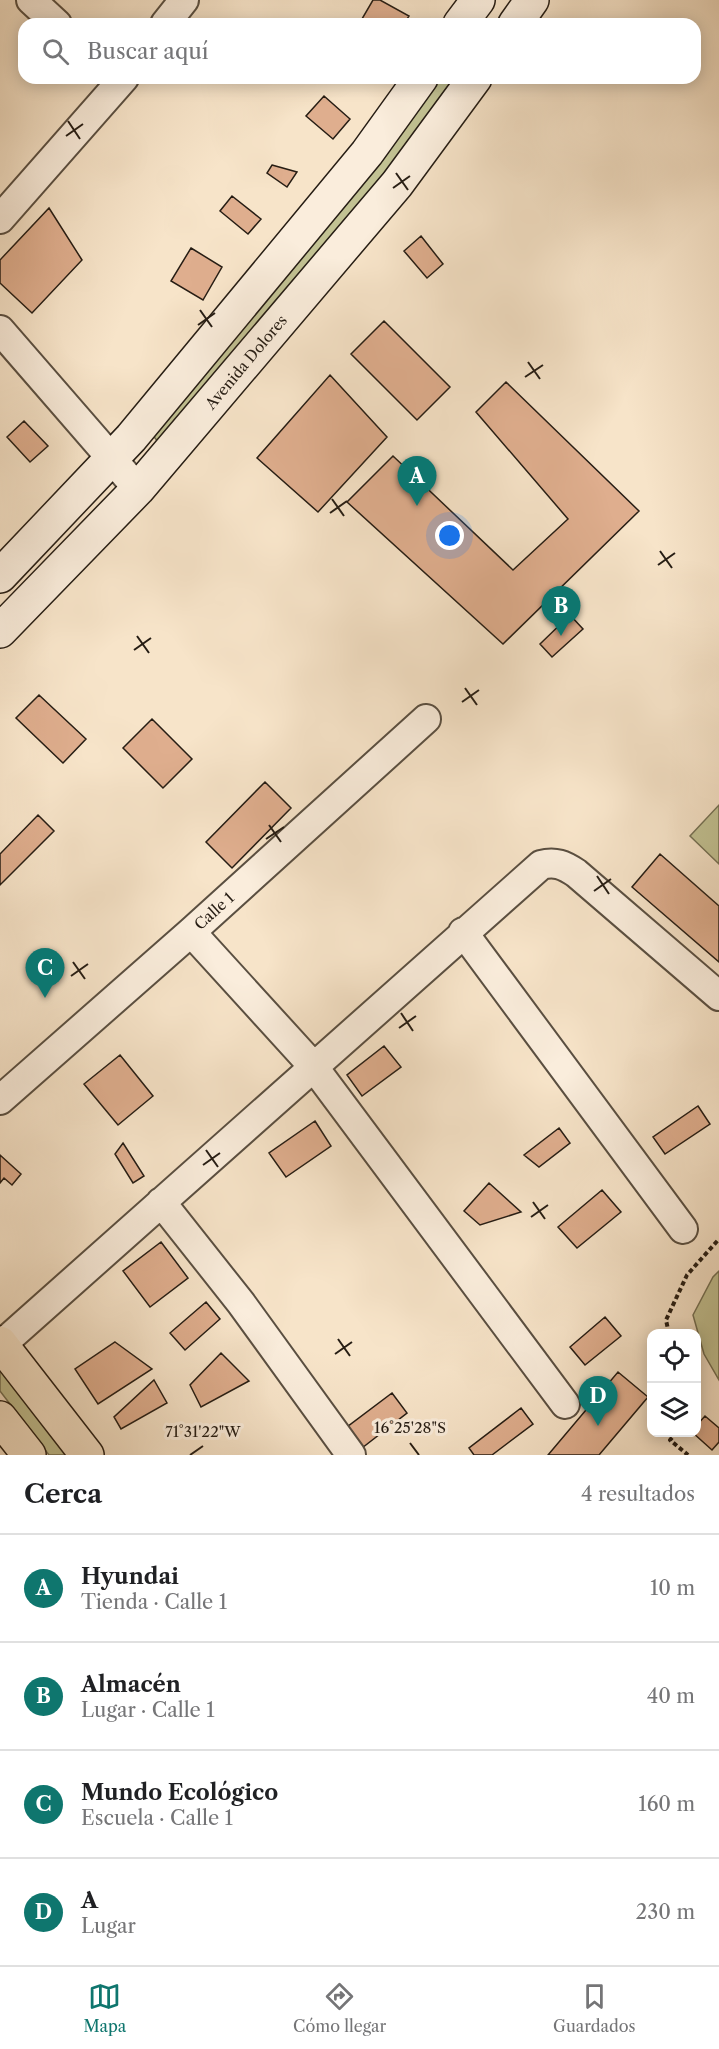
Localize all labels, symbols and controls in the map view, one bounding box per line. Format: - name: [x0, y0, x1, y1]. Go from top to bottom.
- search box: [18, 18, 701, 84]
- icon: search: [39, 35, 72, 68]
- text: Buscar aquí: [87, 38, 209, 65]
- street label: Avenida Dolores: [200, 311, 291, 414]
- pin: A: [398, 456, 436, 506]
- your location: [435, 521, 464, 550]
- pin: B: [542, 586, 580, 636]
- street label: Calle 1: [190, 888, 238, 934]
- pin: C: [26, 948, 64, 998]
- map controls: [647, 1329, 701, 1437]
- button: locate: [647, 1329, 701, 1383]
- pin: D: [578, 1376, 618, 1426]
- button: layers: [647, 1383, 701, 1437]
- text: 16°25'28"S: [374, 1418, 446, 1437]
- text: 71°31'22"W: [165, 1422, 241, 1441]
- text: Cerca: [24, 1478, 102, 1510]
- text: 4 resultados: [581, 1482, 695, 1506]
- text: Hyundai: [81, 1563, 179, 1590]
- text: A: [36, 1576, 51, 1600]
- text: 10 m: [650, 1576, 695, 1600]
- text: Tienda · Calle 1: [81, 1590, 227, 1614]
- text: Almacén: [81, 1671, 181, 1698]
- text: B: [36, 1684, 51, 1708]
- text: 40 m: [647, 1684, 695, 1708]
- text: Lugar · Calle 1: [81, 1698, 215, 1722]
- text: Mundo Ecológico: [81, 1779, 278, 1806]
- text: C: [35, 1792, 52, 1816]
- text: 160 m: [638, 1792, 695, 1816]
- text: Escuela · Calle 1: [81, 1806, 233, 1830]
- text: A: [81, 1887, 98, 1914]
- text: D: [35, 1900, 52, 1924]
- text: 230 m: [636, 1900, 695, 1924]
- text: Lugar: [81, 1914, 136, 1938]
- tab: Mapa: [83, 1980, 126, 2036]
- tab: Cómo llegar: [293, 1980, 386, 2036]
- tab: Guardados: [553, 1980, 636, 2036]

